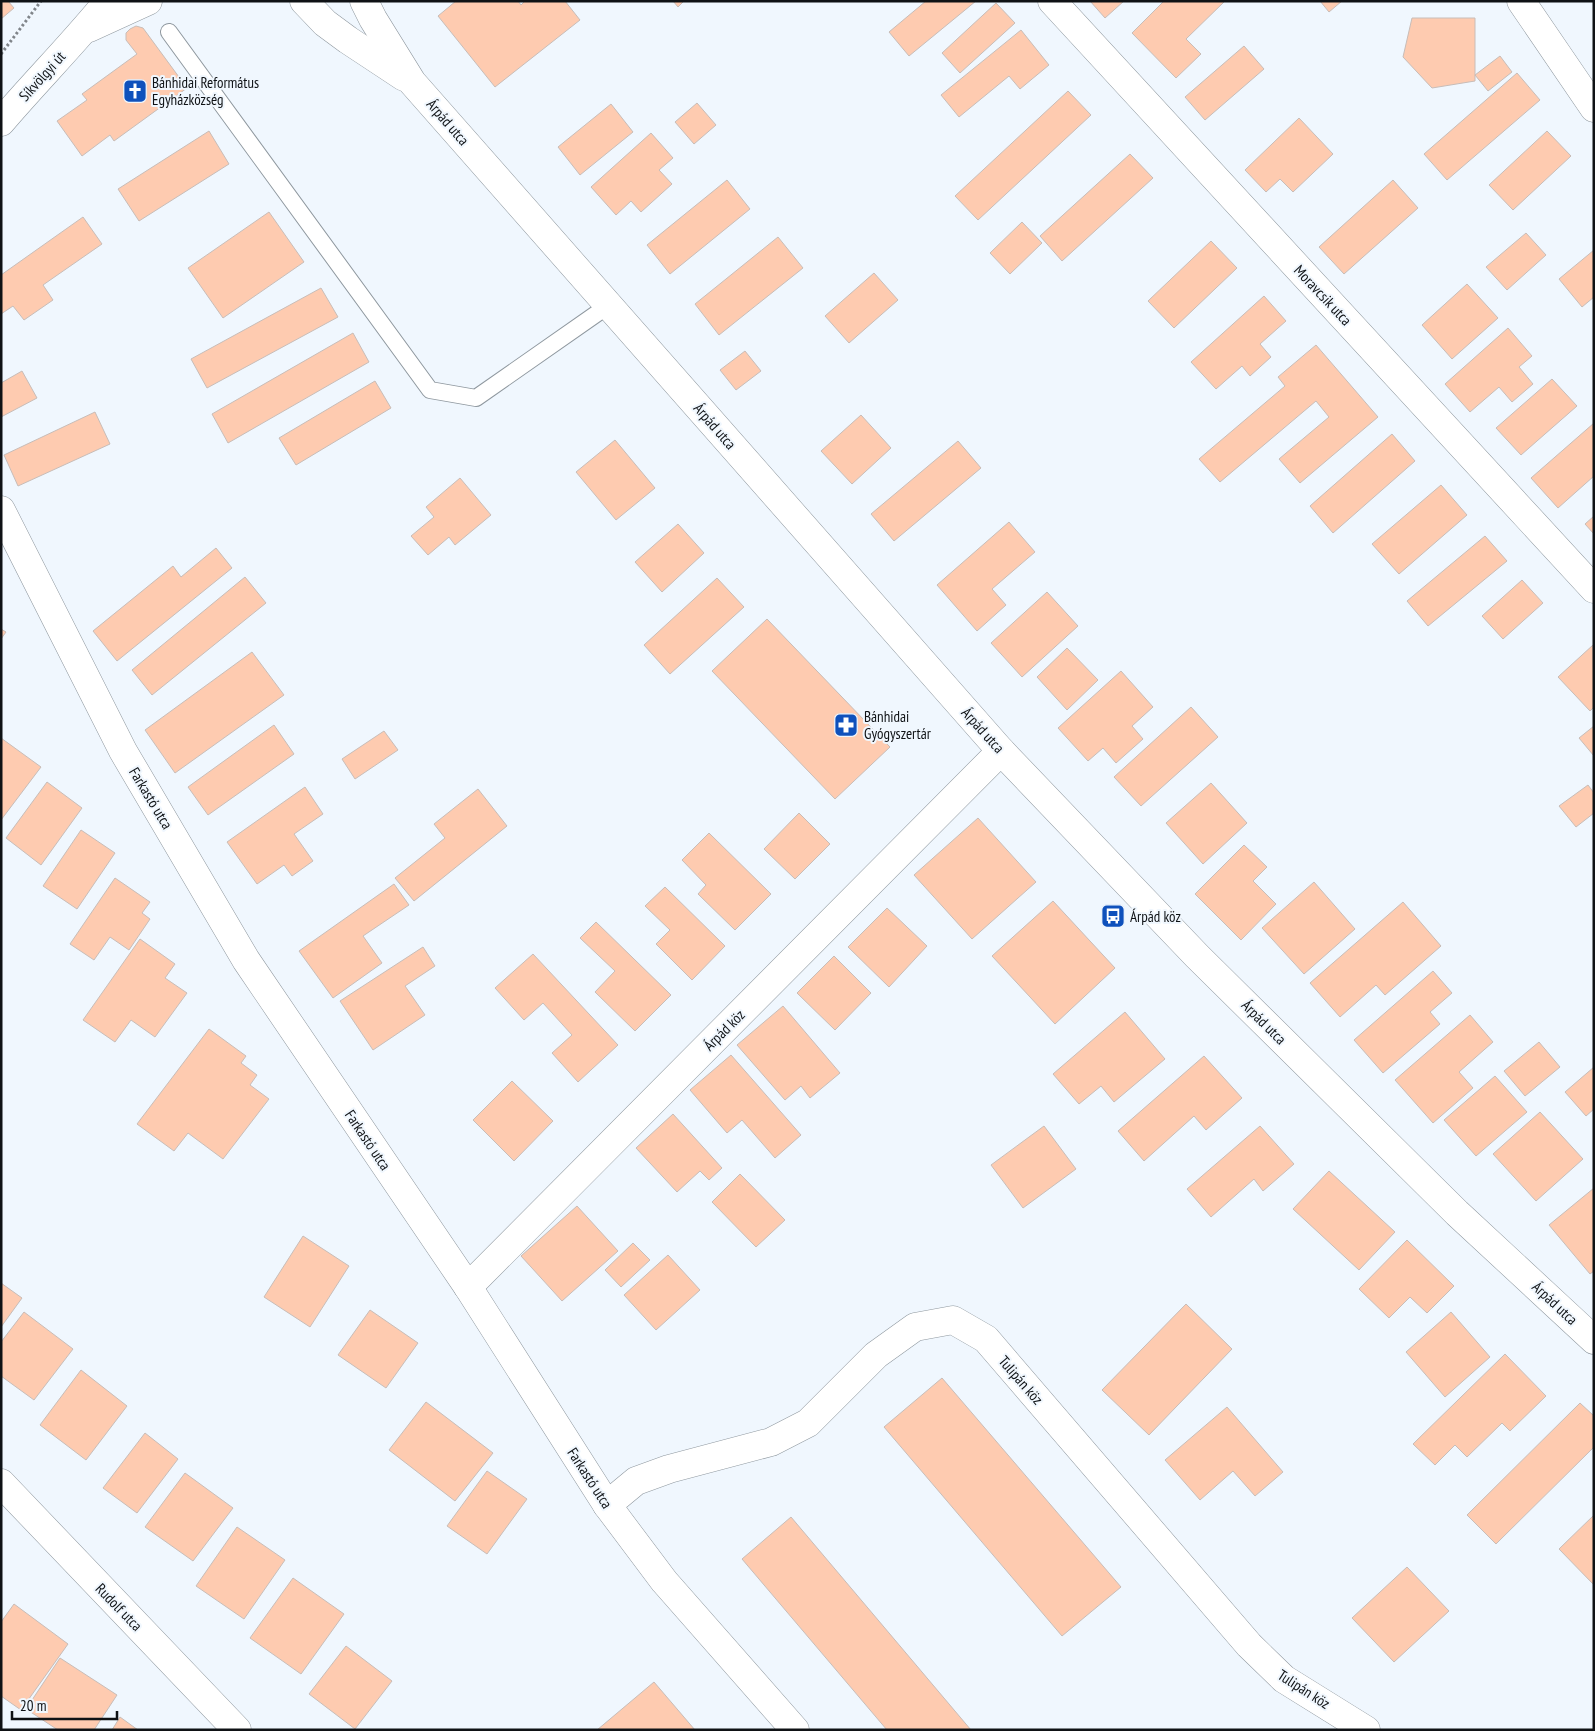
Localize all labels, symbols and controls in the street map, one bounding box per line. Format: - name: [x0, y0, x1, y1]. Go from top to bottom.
- street label: Síkvölgyi út: [15, 47, 69, 105]
- place label: Bánhidai Református Egyházközség: [152, 73, 259, 109]
- church icon: Bánhidai Református Egyházközség: [122, 78, 148, 104]
- street label: Árpád utca: [423, 95, 473, 149]
- street label: Moravcsik utca: [1290, 261, 1356, 329]
- street label: Árpád utca: [690, 399, 740, 453]
- street label: Árpád utca: [957, 703, 1009, 757]
- place label: Bánhidai Gyógyszertár: [864, 707, 932, 743]
- pharmacy icon: Bánhidai Gyógyszertár: [833, 712, 859, 738]
- street label: Farkastó utca: [125, 764, 177, 832]
- bus stop icon: Árpád köz: [1100, 903, 1126, 929]
- place label: Árpád köz: [1130, 907, 1181, 926]
- street label: Árpád utca: [1238, 996, 1290, 1048]
- street label: Árpád köz: [699, 1005, 749, 1055]
- street label: Farkastó utca: [341, 1106, 395, 1174]
- street label: Árpád utca: [1528, 1277, 1582, 1329]
- street label: Tulipán köz: [995, 1352, 1047, 1408]
- street label: Farkastó utca: [563, 1444, 617, 1512]
- street label: Rudolf utca: [92, 1579, 146, 1635]
- street label: Tulipán köz: [1274, 1665, 1334, 1713]
- scale bar: [12, 1688, 118, 1720]
- text: 20 m: [20, 1696, 46, 1715]

